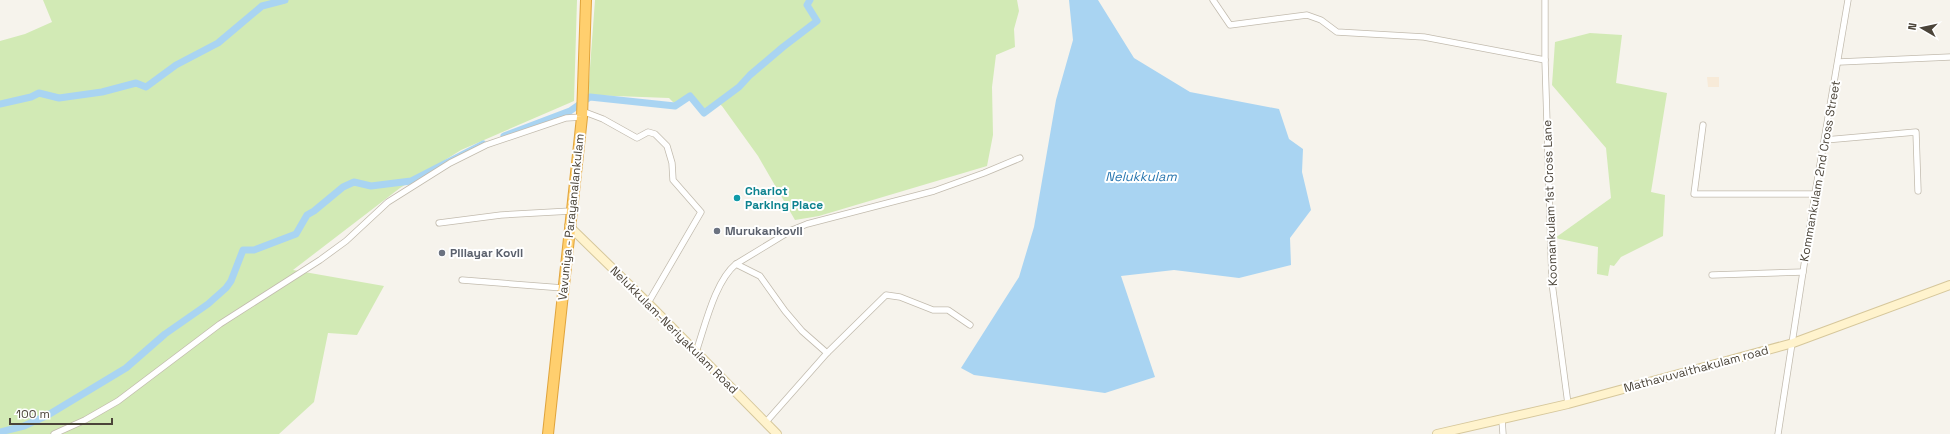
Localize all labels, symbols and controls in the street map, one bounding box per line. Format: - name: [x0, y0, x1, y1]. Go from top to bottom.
- north arrow: [1902, 8, 1942, 48]
- text: N: [1905, 22, 1920, 31]
- street label: Kommankulam 2nd Cross Street: [1796, 79, 1844, 263]
- street label: Koomankulam 1st Cross Lane: [1539, 120, 1561, 286]
- street label: Vavuniya - Parayanalankulam: [554, 133, 588, 301]
- water label: Nelukkulam: [1105, 168, 1177, 185]
- place label: Chariot Parking Place: [745, 183, 823, 213]
- marker: Chariot Parking Place: [732, 193, 742, 203]
- place label: Murukankovil: [725, 223, 803, 239]
- marker: Murukankovil: [712, 226, 722, 236]
- place label: Pillayar Kovil: [450, 245, 523, 261]
- marker: Pillayar Kovil: [437, 248, 447, 258]
- street label: Nelukkulam-Neriyakulam Road: [607, 263, 741, 397]
- street label: Mathavuvaithakulam road: [1622, 342, 1770, 396]
- scale bar: [10, 400, 112, 426]
- text: 100 m: [16, 406, 50, 422]

